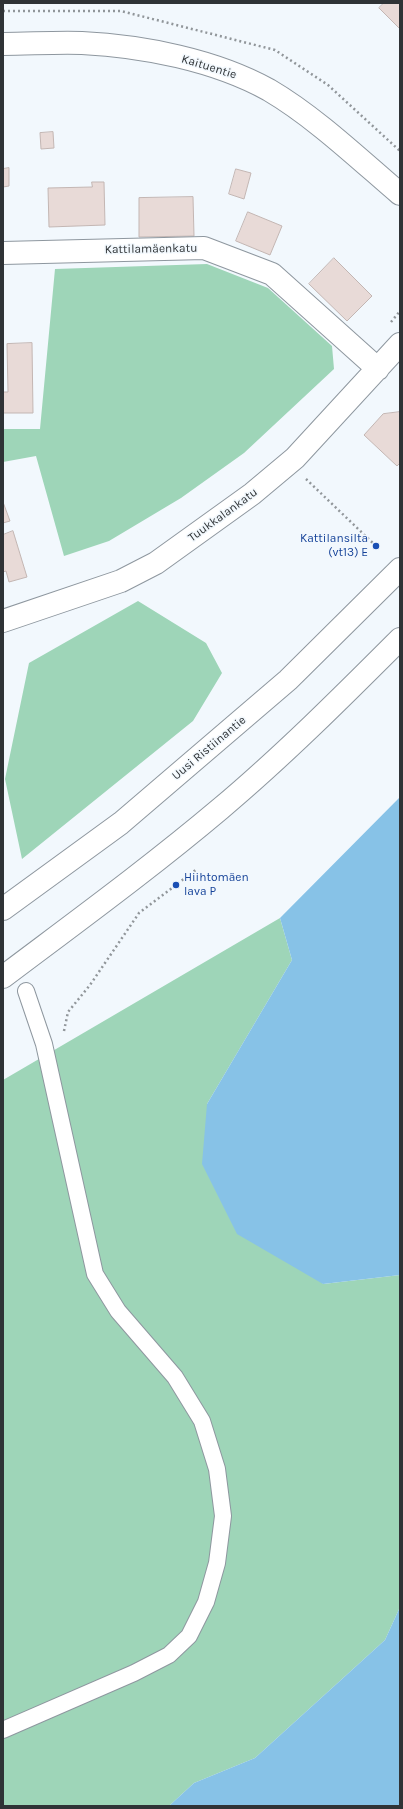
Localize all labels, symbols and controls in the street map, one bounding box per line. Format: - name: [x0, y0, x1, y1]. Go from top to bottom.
- street label: Kaituentie: [180, 52, 238, 82]
- street label: Kattilamäenkatu: [104, 241, 198, 257]
- street label: Tuukkalankatu: [186, 485, 260, 545]
- place label: Kattilansilta (vt13) E: [300, 532, 368, 560]
- marker: Kattilansilta (vt13) E: [371, 541, 381, 551]
- street label: Uusi Ristiinantie: [169, 713, 249, 783]
- place label: Hiihtomäen lava P: [184, 871, 249, 899]
- marker: Hiihtomäen lava P: [171, 880, 181, 890]

